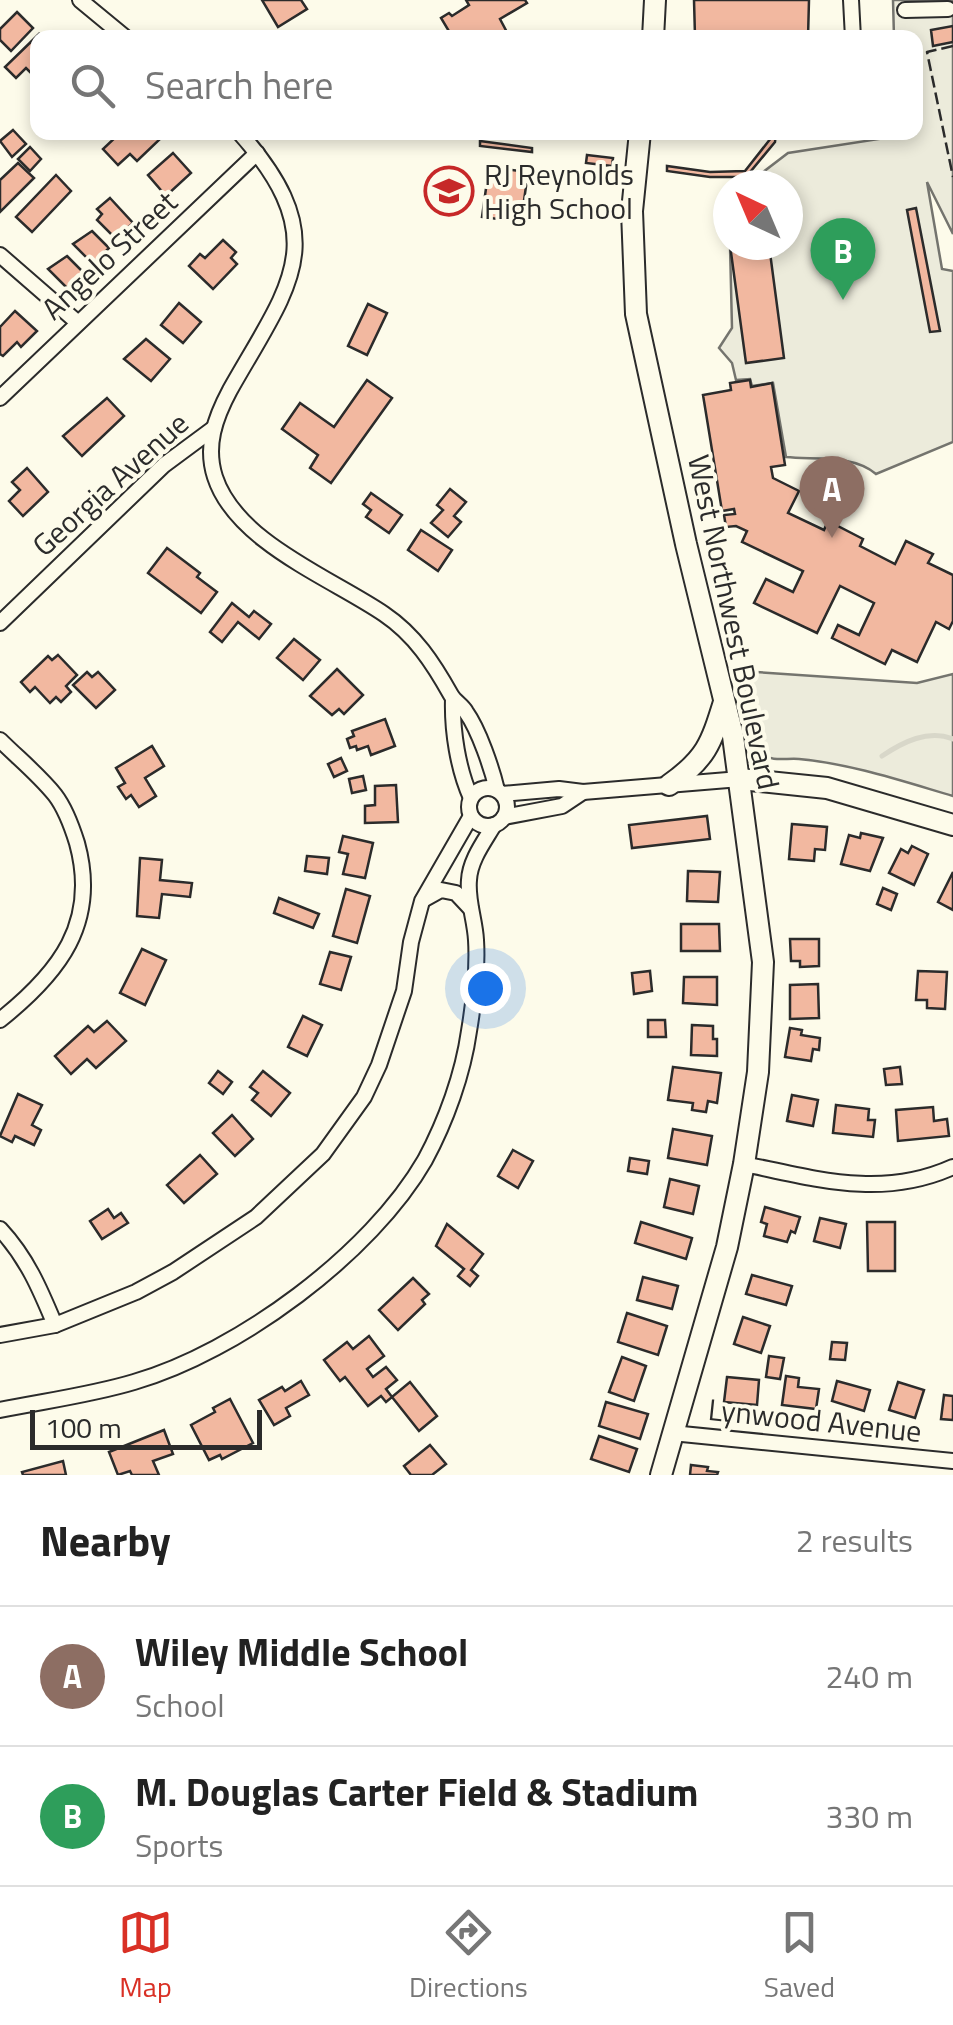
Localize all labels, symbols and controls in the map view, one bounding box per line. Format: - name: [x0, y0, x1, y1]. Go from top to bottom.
- search box: [30, 30, 923, 140]
- text: Search here: [145, 56, 333, 114]
- icon: search: [65, 58, 120, 113]
- place label: RJ Reynolds High School: [484, 151, 634, 231]
- school or university icon: RJ Reynolds High School: [423, 165, 475, 217]
- north arrow: [713, 170, 803, 260]
- street label: Angelo Street: [31, 179, 188, 330]
- pin: B: [810, 218, 876, 300]
- street label: Georgia Avenue: [21, 401, 199, 567]
- street label: West Northwest Boulevard: [676, 450, 792, 794]
- pin: A: [800, 456, 864, 538]
- your location: [460, 963, 511, 1014]
- street label: Lynwood Avenue: [706, 1386, 924, 1454]
- scale bar: [30, 1405, 262, 1450]
- text: 100 m: [45, 1406, 122, 1449]
- text: Nearby: [40, 1508, 171, 1572]
- text: 2 results: [796, 1516, 913, 1564]
- text: Wiley Middle School: [135, 1623, 468, 1681]
- text: A: [63, 1652, 82, 1700]
- text: 240 m: [825, 1652, 913, 1700]
- text: School: [135, 1681, 225, 1729]
- text: M. Douglas Carter Field & Stadium: [135, 1763, 698, 1821]
- text: B: [63, 1792, 82, 1840]
- text: 330 m: [825, 1792, 913, 1840]
- text: Sports: [135, 1821, 223, 1869]
- tab: Map: [118, 1905, 173, 2008]
- tab: Directions: [409, 1905, 528, 2008]
- tab: Saved: [764, 1905, 835, 2008]

